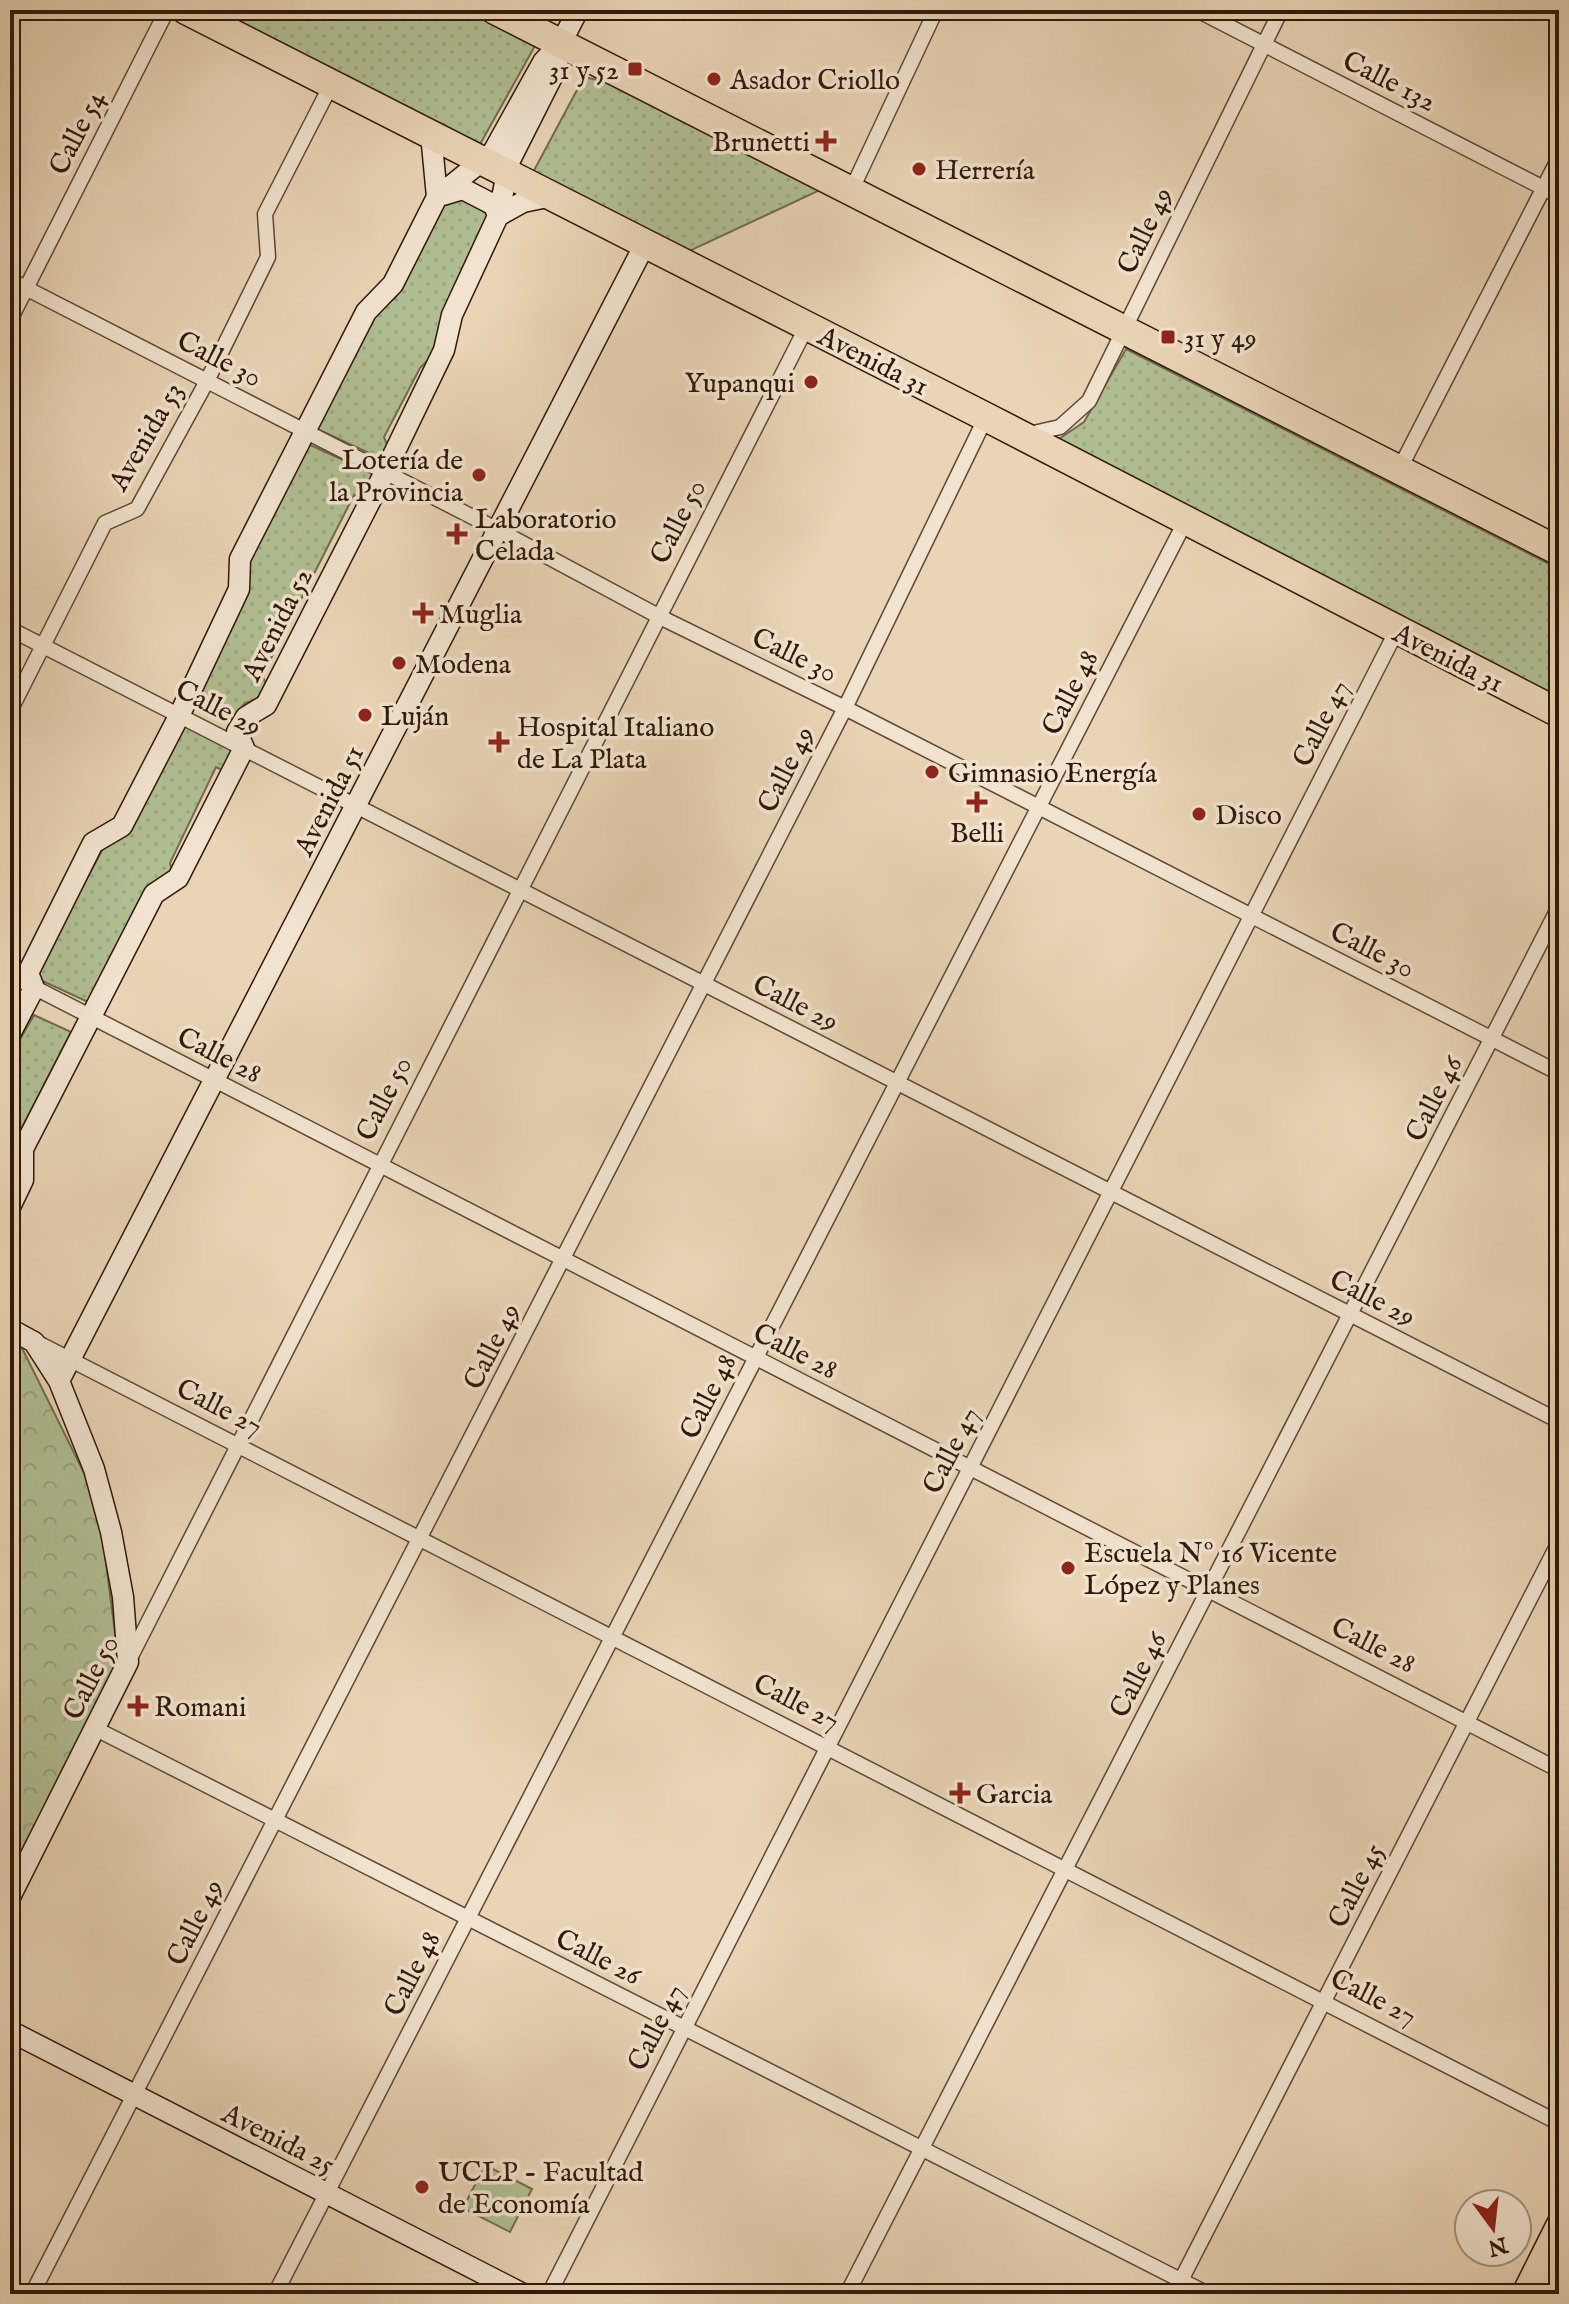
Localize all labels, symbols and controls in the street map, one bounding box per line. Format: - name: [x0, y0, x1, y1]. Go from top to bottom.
- street label: Calle 132: [1336, 44, 1441, 121]
- place label: 31 y 52: [549, 54, 619, 89]
- marker: 31 y 52: [626, 60, 644, 78]
- place label: Asador Criollo: [729, 64, 900, 99]
- marker: Asador Criollo: [705, 70, 723, 88]
- street label: Calle 54: [42, 85, 114, 181]
- place label: Brunetti: [712, 126, 810, 161]
- marker: Brunetti: [817, 132, 835, 150]
- place label: Herrería: [935, 154, 1036, 189]
- marker: Herrería: [910, 160, 928, 178]
- street label: Calle 49: [1110, 182, 1182, 280]
- street label: Avenida 31: [811, 319, 934, 405]
- place label: 31 y 49: [1184, 322, 1257, 357]
- street label: Calle 30: [171, 324, 267, 396]
- marker: 31 y 49: [1159, 328, 1177, 346]
- place label: Yupanqui: [685, 367, 795, 402]
- marker: Yupanqui: [802, 373, 820, 391]
- street label: Avenida 53: [102, 377, 192, 499]
- place label: Lotería de la Provincia: [329, 444, 464, 511]
- marker: Lotería de la Provincia: [470, 466, 488, 484]
- street label: Calle 50: [643, 474, 715, 570]
- place label: Laboratorio Celada: [475, 503, 617, 570]
- marker: Laboratorio Celada: [446, 523, 468, 545]
- street label: Avenida 52: [234, 563, 322, 688]
- place label: Muglia: [439, 598, 523, 633]
- marker: Muglia: [414, 604, 432, 622]
- street label: Avenida 31: [1386, 616, 1509, 702]
- street label: Calle 30: [746, 621, 842, 692]
- street label: Calle 48: [1035, 645, 1107, 742]
- place label: Modena: [415, 648, 512, 683]
- marker: Modena: [390, 654, 408, 672]
- street label: Calle 29: [169, 673, 267, 746]
- street label: Calle 47: [1286, 675, 1359, 773]
- place label: Luján: [381, 700, 449, 735]
- marker: Luján: [356, 706, 374, 724]
- place label: Hospital Italiano de La Plata: [517, 711, 714, 778]
- street label: Calle 49: [751, 721, 824, 819]
- marker: Hospital Italiano de La Plata: [488, 731, 510, 753]
- street label: Avenida 51: [287, 740, 373, 863]
- place label: Gimnasio Energía: [948, 757, 1158, 792]
- marker: Gimnasio Energía: [923, 763, 941, 781]
- marker: Belli: [968, 793, 986, 811]
- place label: Disco: [1215, 799, 1282, 834]
- marker: Disco: [1190, 805, 1208, 823]
- place label: Belli: [950, 817, 1004, 852]
- street label: Calle 30: [1324, 915, 1420, 987]
- street label: Calle 29: [746, 968, 844, 1041]
- street label: Calle 28: [171, 1020, 267, 1092]
- street label: Calle 46: [1399, 1049, 1472, 1148]
- street label: Calle 50: [349, 1051, 421, 1147]
- street label: Calle 29: [1323, 1263, 1421, 1336]
- street label: Calle 49: [457, 1298, 530, 1396]
- street label: Calle 28: [747, 1316, 843, 1388]
- street label: Calle 48: [673, 1349, 745, 1446]
- street label: Calle 27: [170, 1372, 268, 1445]
- street label: Calle 47: [916, 1402, 989, 1500]
- place label: Escuela Nº 16 Vicente López y Planes: [1084, 1537, 1337, 1604]
- marker: Escuela Nº 16 Vicente López y Planes: [1059, 1559, 1077, 1577]
- street label: Calle 28: [1325, 1610, 1421, 1682]
- street label: Calle 46: [1103, 1625, 1176, 1724]
- street label: Calle 50: [56, 1630, 128, 1726]
- street label: Calle 27: [747, 1667, 845, 1740]
- place label: Romani: [154, 1691, 246, 1726]
- marker: Romani: [129, 1697, 147, 1715]
- place label: Garcia: [976, 1778, 1053, 1813]
- marker: Garcia: [951, 1784, 969, 1802]
- street label: Calle 45: [1321, 1838, 1393, 1934]
- street label: Calle 49: [160, 1874, 233, 1972]
- street label: Calle 26: [549, 1922, 648, 1995]
- street label: Calle 48: [377, 1926, 449, 2023]
- street label: Calle 27: [1324, 1962, 1422, 2035]
- street label: Calle 47: [621, 1979, 694, 2077]
- street label: Avenida 25: [215, 2096, 340, 2184]
- place label: UCLP - Facultad de Economía: [438, 2156, 643, 2223]
- marker: UCLP - Facultad de Economía: [413, 2178, 431, 2196]
- north arrow: [1453, 2188, 1533, 2268]
- text: N: [1485, 2229, 1511, 2261]

